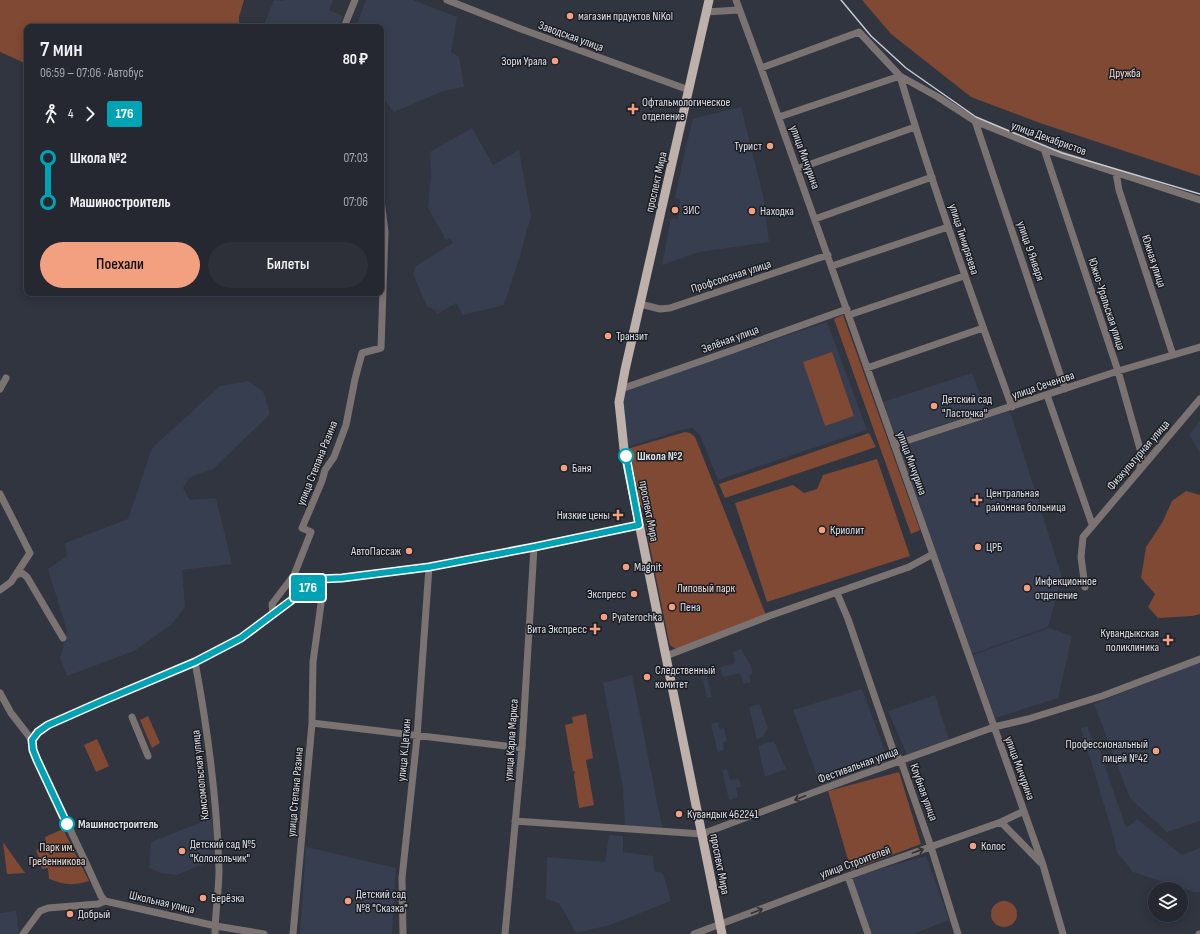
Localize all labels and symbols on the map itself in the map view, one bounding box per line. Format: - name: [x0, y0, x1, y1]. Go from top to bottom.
- place label: магазин прдуктов NiKol: [578, 9, 673, 24]
- marker: магазин прдуктов NiKol: [565, 11, 575, 21]
- street label: Заводская улица: [536, 18, 606, 55]
- place label: Зори Урала: [501, 54, 547, 69]
- marker: Зори Урала: [550, 56, 560, 66]
- park label: Дружба: [1109, 66, 1141, 81]
- place label: Офтальмологическое отделение: [642, 95, 730, 124]
- marker: Офтальмологическое отделение: [627, 103, 639, 115]
- street label: улица Декабристов: [1009, 118, 1089, 159]
- street label: улица Мичурина: [786, 123, 823, 192]
- place label: Турист: [734, 139, 762, 154]
- marker: Турист: [765, 141, 775, 151]
- street label: проспект Мира: [642, 150, 671, 214]
- street label: улица Тимирязева: [945, 202, 982, 277]
- place label: ЗИС: [683, 203, 700, 218]
- place label: Находка: [760, 204, 794, 219]
- marker: ЗИС: [670, 205, 680, 215]
- marker: Находка: [747, 206, 757, 216]
- street label: улица 9 Января: [1013, 219, 1048, 283]
- street label: Южная улица: [1138, 233, 1169, 290]
- street label: Профсоюзная улица: [689, 256, 774, 297]
- street label: Южно-Уральская улица: [1085, 256, 1129, 353]
- street label: Зелёная улица: [699, 322, 761, 357]
- place label: Транзит: [616, 329, 648, 344]
- marker: Транзит: [603, 331, 613, 341]
- street label: улица Сеченова: [1010, 368, 1077, 403]
- place label: Детский сад "Ласточка": [942, 392, 992, 421]
- marker: Детский сад "Ласточка": [929, 401, 939, 411]
- street label: Физкультурная улица: [1104, 417, 1173, 494]
- street label: улица Степана Разина: [294, 418, 341, 508]
- street label: улица Мичурина: [893, 429, 930, 498]
- marker: Школа №2: [618, 448, 634, 464]
- place label: Школа №2: [637, 449, 682, 464]
- place label: Баня: [572, 461, 592, 476]
- marker: Баня: [559, 463, 569, 473]
- street label: проспект Мира: [635, 479, 662, 543]
- place label: Центральная районная больница: [986, 486, 1066, 515]
- marker: Центральная районная больница: [971, 494, 983, 506]
- place label: Низкие цены: [557, 508, 610, 523]
- marker: Низкие цены: [613, 510, 623, 520]
- place label: Криолит: [830, 523, 864, 538]
- marker: Криолит: [817, 525, 827, 535]
- place label: ЦРБ: [986, 540, 1002, 555]
- marker: ЦРБ: [973, 542, 983, 552]
- place label: АвтоПассаж: [350, 544, 402, 559]
- marker: АвтоПассаж: [404, 546, 414, 556]
- place label: Magnit: [634, 560, 662, 575]
- marker: Magnit: [621, 562, 631, 572]
- place label: Инфекционное отделение: [1035, 574, 1097, 603]
- line badge: 176: [285, 575, 331, 601]
- park label: Липовый парк: [677, 581, 735, 596]
- marker: Инфекционное отделение: [1022, 583, 1032, 593]
- place label: Экспресс: [587, 587, 626, 602]
- marker: Экспресс: [629, 589, 639, 599]
- place label: Пена: [680, 600, 701, 615]
- marker: Пена: [667, 602, 677, 612]
- place label: Pyaterochka: [612, 610, 662, 625]
- marker: Pyaterochka: [599, 612, 609, 622]
- place label: Вита Экспресс: [527, 622, 587, 637]
- marker: Вита Экспресс: [590, 624, 600, 634]
- place label: Кувандыкская поликлиника: [1100, 626, 1159, 655]
- marker: Кувандыкская поликлиника: [1162, 634, 1174, 646]
- place label: Следственный комитет: [655, 663, 715, 692]
- marker: Следственный комитет: [642, 672, 652, 682]
- street label: улица Карла Маркса: [501, 698, 522, 782]
- street label: улица К.Цеткин: [394, 718, 415, 782]
- street label: Комсомольская улица: [188, 729, 213, 821]
- street label: улица Мичурина: [1001, 734, 1038, 803]
- place label: Профессиональный лицей №42: [1066, 737, 1148, 766]
- street label: Фестивальная улица: [816, 744, 901, 787]
- street label: улица Степана Разина: [284, 746, 307, 838]
- marker: Профессиональный лицей №42: [1151, 746, 1161, 756]
- street label: Клубная улица: [906, 761, 941, 823]
- one-way arrow: [794, 794, 806, 802]
- place label: Кувандык 462241: [687, 807, 759, 822]
- marker: Кувандык 462241: [674, 809, 684, 819]
- marker: Машиностроитель: [59, 816, 75, 832]
- place label: Машиностроитель: [78, 817, 159, 832]
- street label: проспект Мира: [706, 832, 733, 896]
- place label: Детский сад №5 "Колокольчик": [190, 837, 256, 866]
- place label: Колос: [981, 839, 1006, 854]
- park label: Парк им. Гребенникова: [29, 840, 86, 869]
- marker: Колос: [968, 841, 978, 851]
- street label: улица Строителей: [818, 843, 893, 882]
- marker: Детский сад №5 "Колокольчик": [177, 846, 187, 856]
- one-way arrow: [912, 847, 924, 855]
- place label: Детский сад №8 "Сказка": [356, 887, 408, 916]
- street label: Школьная улица: [128, 888, 197, 917]
- place label: Берёзка: [211, 891, 245, 906]
- marker: Берёзка: [198, 893, 208, 903]
- marker: Детский сад №8 "Сказка": [343, 896, 353, 906]
- one-way arrow: [750, 906, 762, 914]
- place label: Добрый: [78, 907, 110, 922]
- marker: Добрый: [65, 909, 75, 919]

